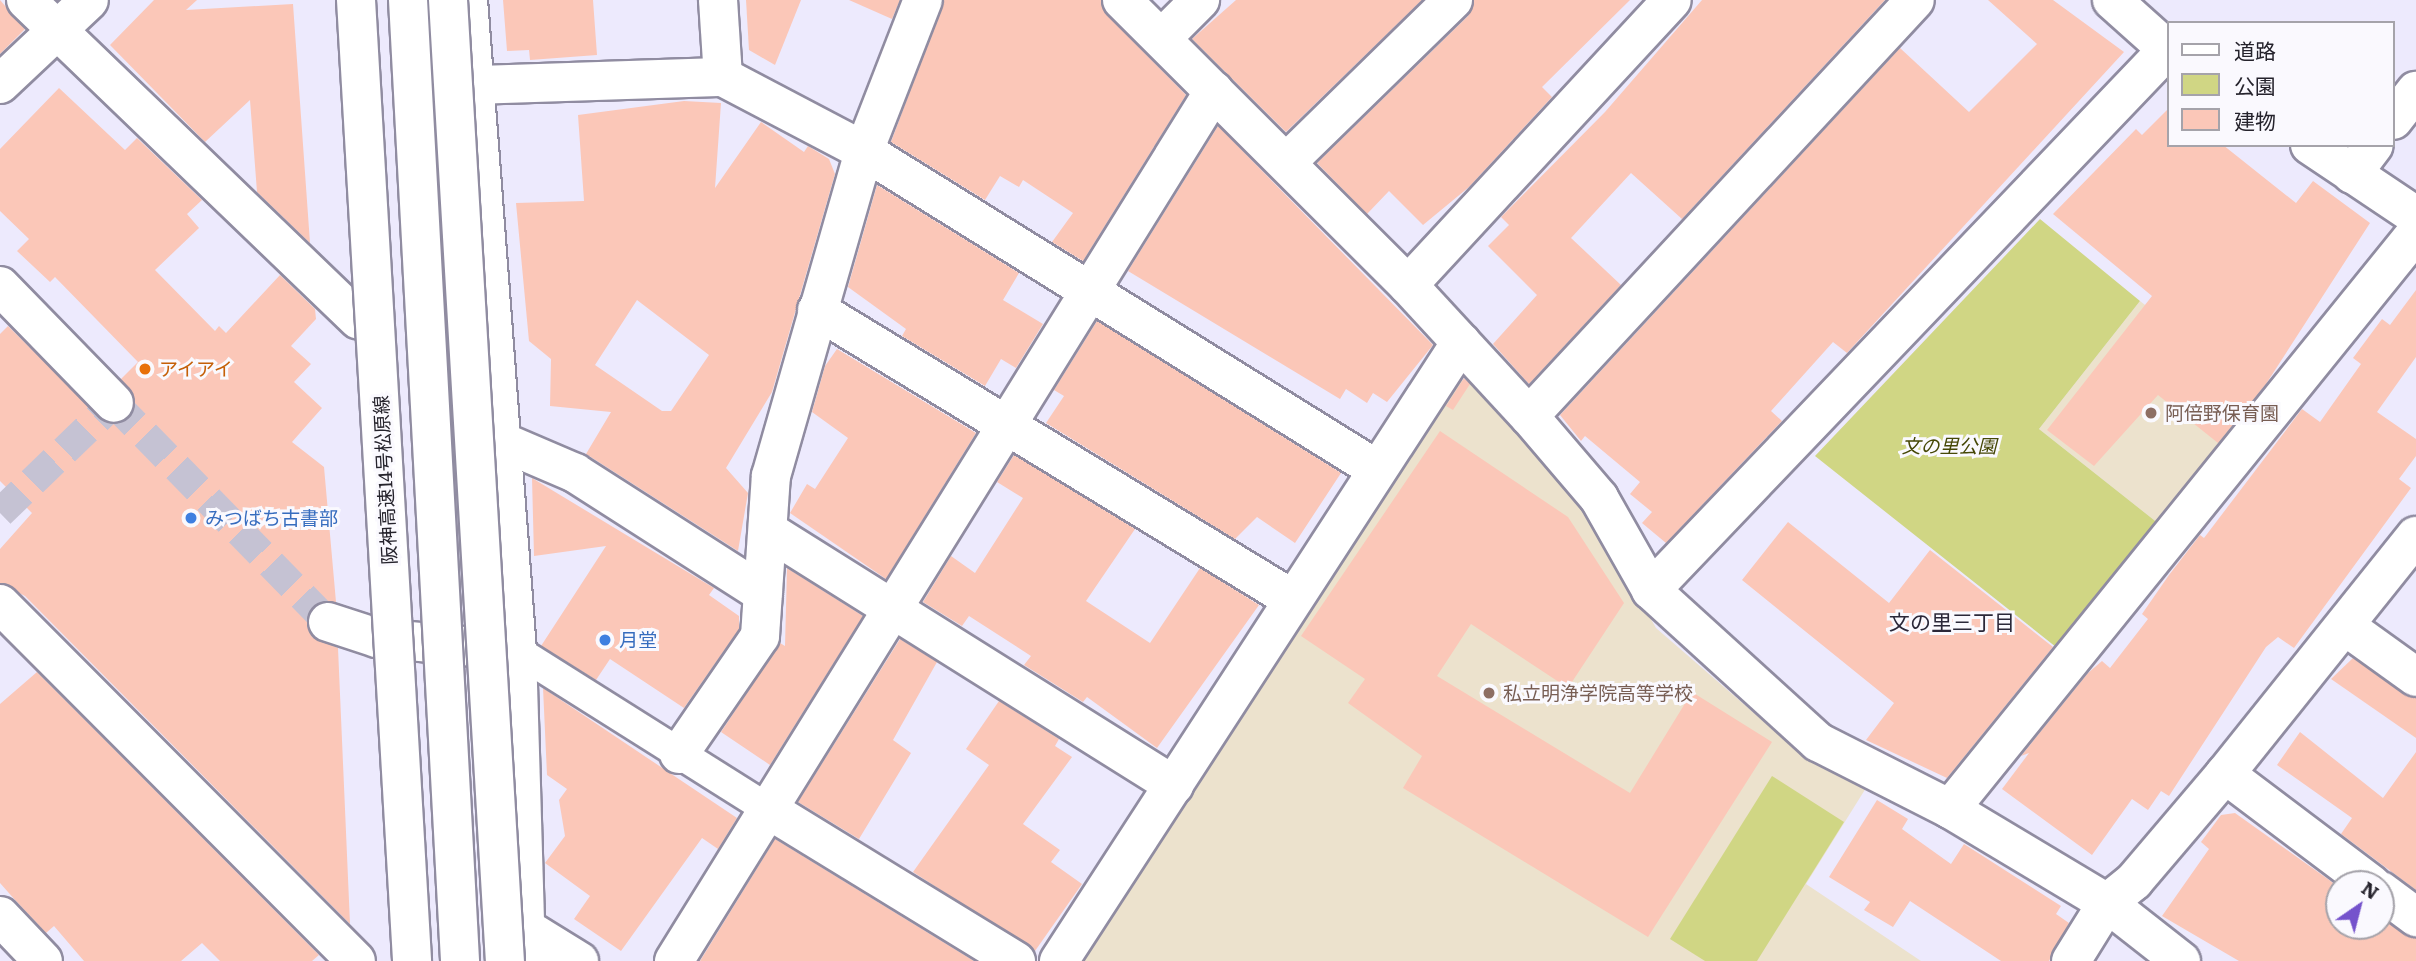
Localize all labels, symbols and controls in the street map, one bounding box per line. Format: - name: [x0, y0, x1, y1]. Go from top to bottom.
- legend: [2168, 21, 2395, 147]
- text: 道路: [2234, 34, 2276, 65]
- text: 公園: [2234, 69, 2276, 100]
- text: 建物: [2234, 104, 2276, 135]
- place label: アイアイ: [159, 358, 235, 380]
- marker: アイアイ: [137, 361, 153, 377]
- street label: 阪神高速14号松原線: [369, 395, 401, 565]
- place label: 阿倍野保育園: [2165, 402, 2279, 424]
- marker: 阿倍野保育園: [2143, 405, 2159, 421]
- park label: 文の里公園: [1902, 435, 1996, 457]
- place label: みつばち古書部: [205, 507, 338, 529]
- marker: みつばち古書部: [183, 510, 199, 526]
- district label: 文の里三丁目: [1889, 608, 2015, 634]
- place label: 月堂: [619, 629, 657, 651]
- marker: 月堂: [597, 632, 613, 648]
- place label: 私立明浄学院高等学校: [1503, 682, 1693, 704]
- marker: 私立明浄学院高等学校: [1481, 685, 1497, 701]
- north arrow: [2325, 870, 2395, 940]
- text: N: [2356, 873, 2385, 905]

